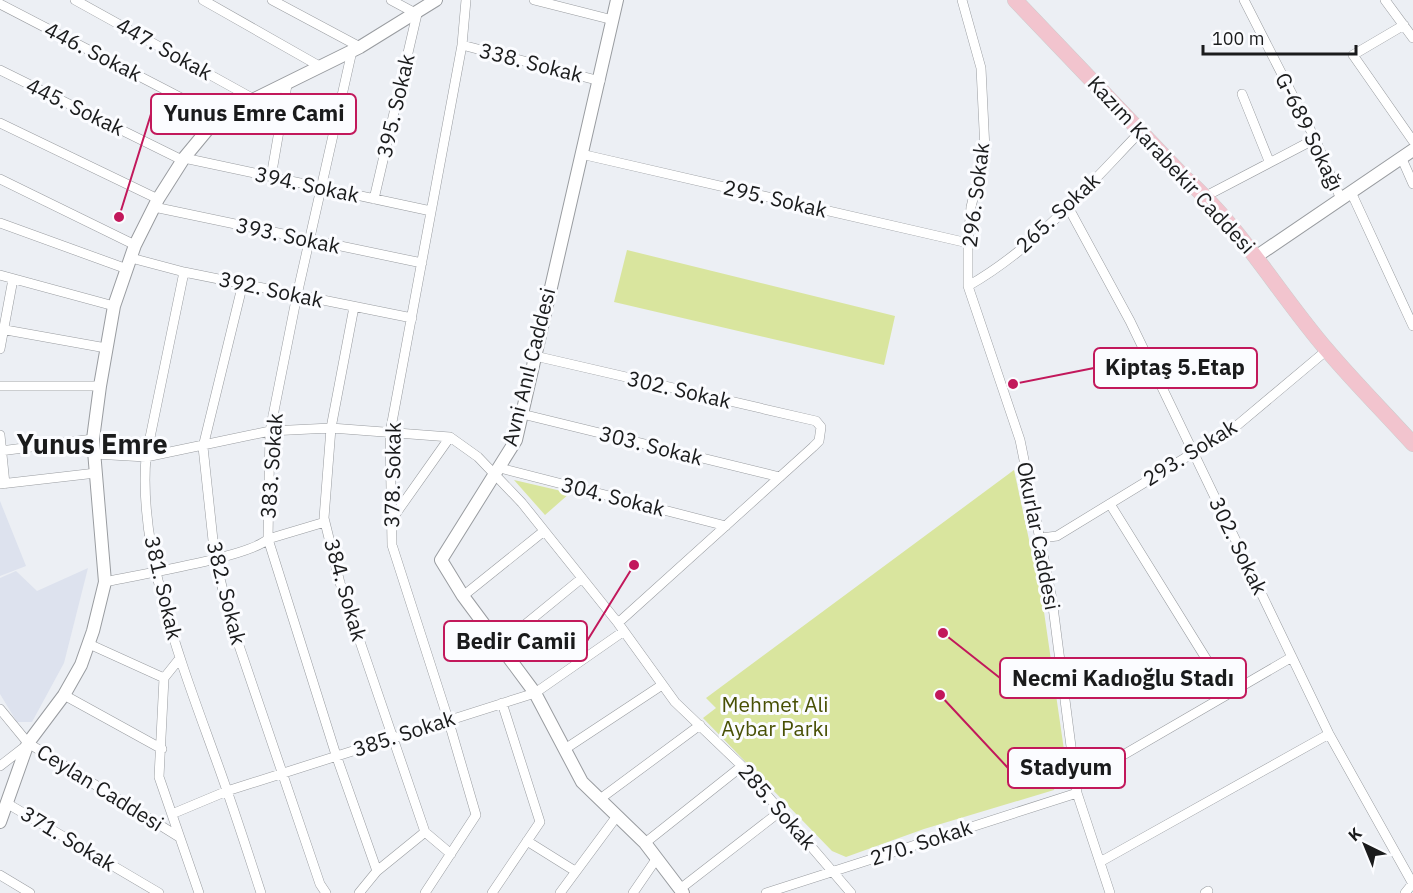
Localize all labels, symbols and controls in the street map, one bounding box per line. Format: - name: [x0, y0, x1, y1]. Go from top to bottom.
- street label: 447. Sokak: [111, 10, 217, 86]
- street label: 446. Sokak: [40, 15, 147, 88]
- scale bar: [1203, 18, 1356, 56]
- text: 100 m: [1212, 27, 1264, 50]
- street label: 338. Sokak: [477, 36, 586, 88]
- street label: 395. Sokak: [369, 51, 421, 160]
- street label: G-689 Sokağı: [1269, 68, 1351, 195]
- street label: Kazım Karabekir Caddesi: [1082, 69, 1262, 259]
- street label: 445. Sokak: [22, 70, 129, 142]
- callout: Yunus Emre Cami: [151, 94, 356, 134]
- text: Yunus Emre Cami: [163, 98, 345, 127]
- street label: 296. Sokak: [955, 141, 995, 249]
- street label: 394. Sokak: [253, 159, 362, 209]
- street label: 265. Sokak: [1009, 166, 1106, 259]
- street label: 295. Sokak: [721, 172, 830, 224]
- street label: 393. Sokak: [234, 210, 343, 260]
- street label: 392. Sokak: [217, 264, 326, 314]
- street label: Avni Anıl Caddesi: [495, 285, 561, 449]
- callout: Kiptaş 5.Etap: [1094, 348, 1257, 388]
- text: Kiptaş 5.Etap: [1105, 352, 1245, 381]
- street label: 302. Sokak: [625, 363, 734, 415]
- street label: 383. Sokak: [253, 412, 289, 520]
- street label: 293. Sokak: [1137, 412, 1242, 492]
- street label: 303. Sokak: [597, 419, 706, 471]
- street label: 378. Sokak: [377, 422, 407, 528]
- district label: Yunus Emre: [16, 426, 168, 461]
- street label: Okurlar Caddesi: [1011, 459, 1067, 612]
- street label: 304. Sokak: [559, 470, 668, 522]
- street label: 302. Sokak: [1203, 492, 1275, 599]
- street label: 381. Sokak: [138, 533, 190, 642]
- street label: 384. Sokak: [318, 535, 374, 644]
- street label: 382. Sokak: [201, 538, 253, 647]
- callout: Bedir Camii: [444, 621, 587, 661]
- text: Bedir Camii: [456, 626, 576, 655]
- callout: Necmi Kadıoğlu Stadı: [1000, 658, 1246, 698]
- text: Necmi Kadıoğlu Stadı: [1012, 663, 1234, 692]
- park label: Mehmet Ali Aybar Parkı: [721, 690, 829, 742]
- street label: 385. Sokak: [349, 703, 458, 763]
- street label: Ceylan Caddesi: [32, 737, 169, 837]
- callout: Stadyum: [1008, 748, 1125, 788]
- text: Stadyum: [1020, 752, 1112, 781]
- street label: 285. Sokak: [733, 757, 823, 855]
- street label: 371. Sokak: [16, 799, 121, 877]
- street label: 270. Sokak: [866, 812, 975, 872]
- north arrow: [1335, 815, 1395, 875]
- text: K: [1344, 823, 1366, 845]

